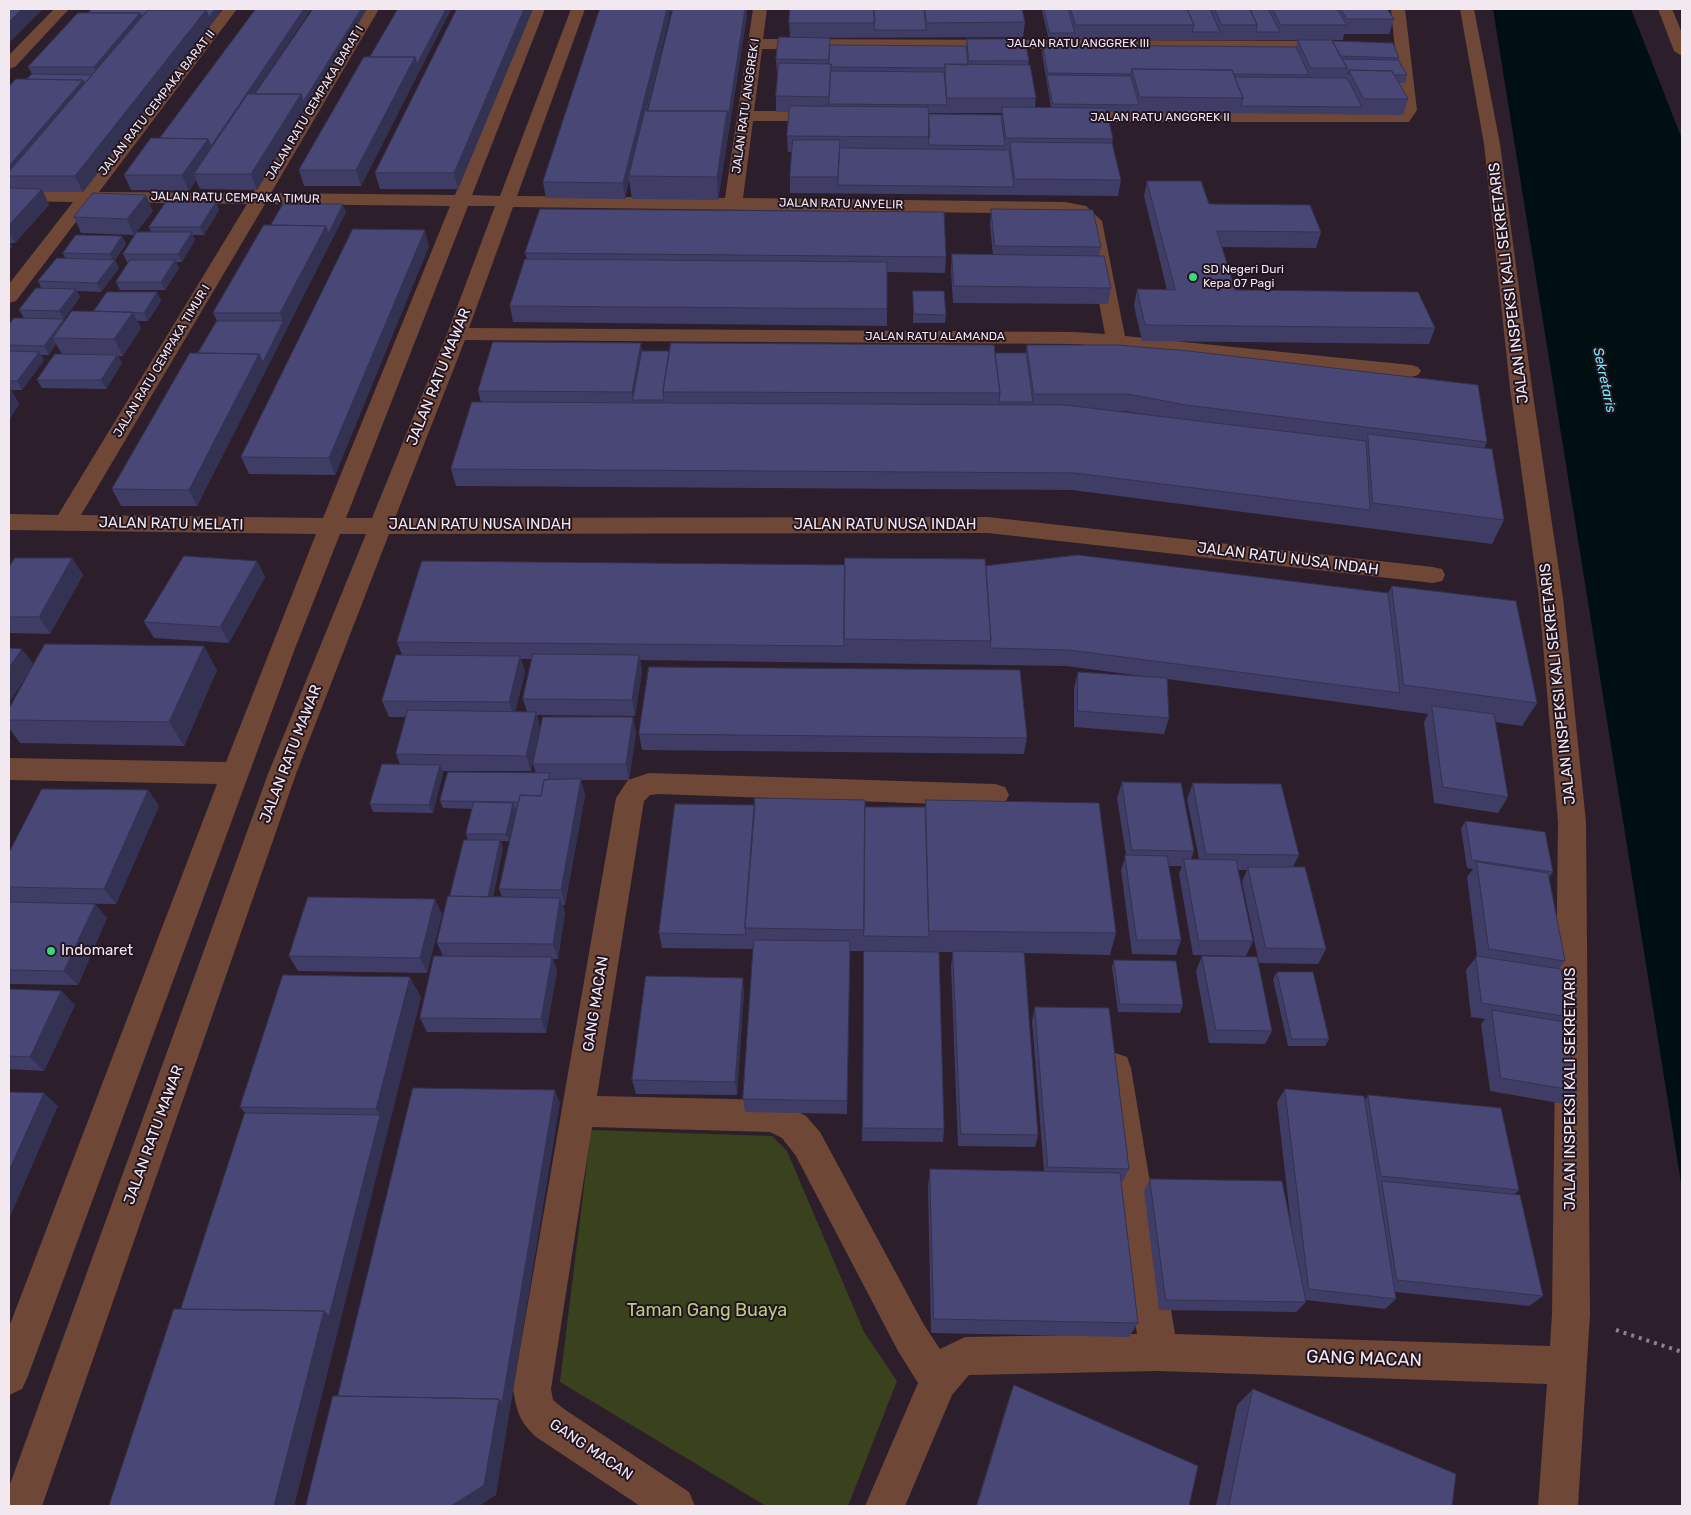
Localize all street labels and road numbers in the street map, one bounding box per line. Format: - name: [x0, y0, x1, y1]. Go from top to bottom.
- street label: JALAN RATU CEMPAKA BARAT I: [263, 23, 367, 183]
- street label: JALAN RATU CEMPAKA BARAT II: [96, 27, 218, 179]
- street label: JALAN RATU ANGGREK III: [1007, 37, 1149, 51]
- street label: JALAN RATU ANGGREK I: [729, 38, 763, 174]
- street label: JALAN RATU ANGGREK II: [1090, 111, 1230, 125]
- street label: JALAN INSPEKSI KALI SEKRETARIS: [1485, 161, 1533, 405]
- street label: JALAN RATU CEMPAKA TIMUR: [150, 189, 320, 207]
- street label: JALAN RATU ANYELIR: [779, 196, 903, 212]
- street label: JALAN RATU CEMPAKA TIMUR I: [111, 282, 213, 440]
- street label: JALAN RATU MAWAR: [403, 306, 475, 448]
- street label: JALAN RATU ALAMANDA: [865, 330, 1005, 344]
- street label: JALAN RATU MELATI: [98, 514, 244, 534]
- street label: JALAN RATU NUSA INDAH: [389, 516, 571, 534]
- street label: JALAN RATU NUSA INDAH: [794, 516, 976, 534]
- street label: JALAN RATU NUSA INDAH: [1196, 539, 1380, 579]
- street label: JALAN INSPEKSI KALI SEKRETARIS: [1536, 562, 1580, 806]
- street label: JALAN RATU MAWAR: [256, 682, 326, 826]
- street label: GANG MACAN: [580, 955, 612, 1053]
- street label: JALAN INSPEKSI KALI SEKRETARIS: [1562, 968, 1580, 1210]
- street label: JALAN RATU MAWAR: [120, 1063, 188, 1207]
- street label: GANG MACAN: [1306, 1346, 1422, 1372]
- street label: GANG MACAN: [546, 1416, 636, 1484]

